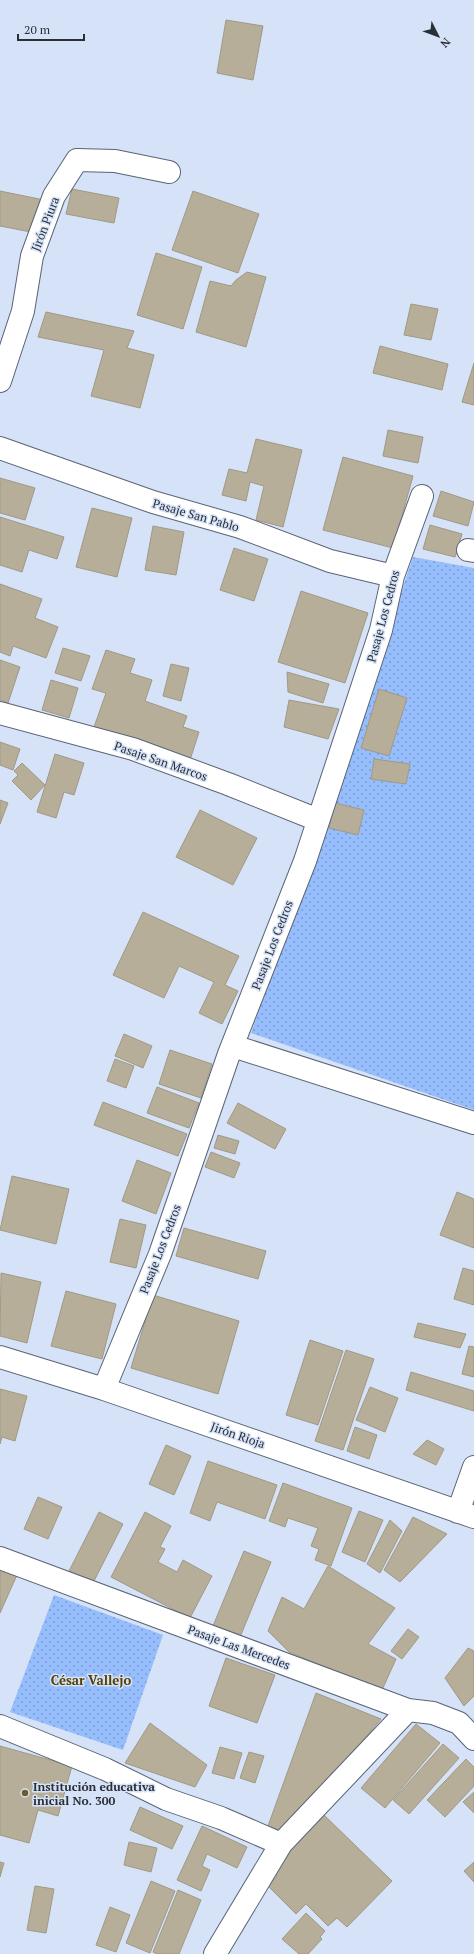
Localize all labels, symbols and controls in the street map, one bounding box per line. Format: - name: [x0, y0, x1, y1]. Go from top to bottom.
- scale bar: [18, 16, 84, 42]
- north arrow: [418, 16, 458, 56]
- text: 20 m: [24, 22, 51, 37]
- text: N: [437, 35, 453, 51]
- street label: Jirón Piura: [28, 195, 62, 253]
- street label: Pasaje San Pablo: [151, 495, 241, 535]
- street label: Pasaje Los Cedros: [363, 568, 403, 664]
- street label: Pasaje San Marcos: [112, 738, 210, 784]
- street label: Pasaje Los Cedros: [248, 898, 296, 992]
- street label: Pasaje Los Cedros: [136, 1202, 184, 1296]
- street label: Jirón Rioja: [209, 1419, 267, 1451]
- street label: Pasaje Las Mercedes: [186, 1621, 292, 1673]
- district label: César Vallejo: [51, 1671, 131, 1689]
- place label: Institución educativa inicial No. 300: [33, 1779, 155, 1808]
- marker: Institución educativa inicial No. 300: [20, 1788, 30, 1798]

